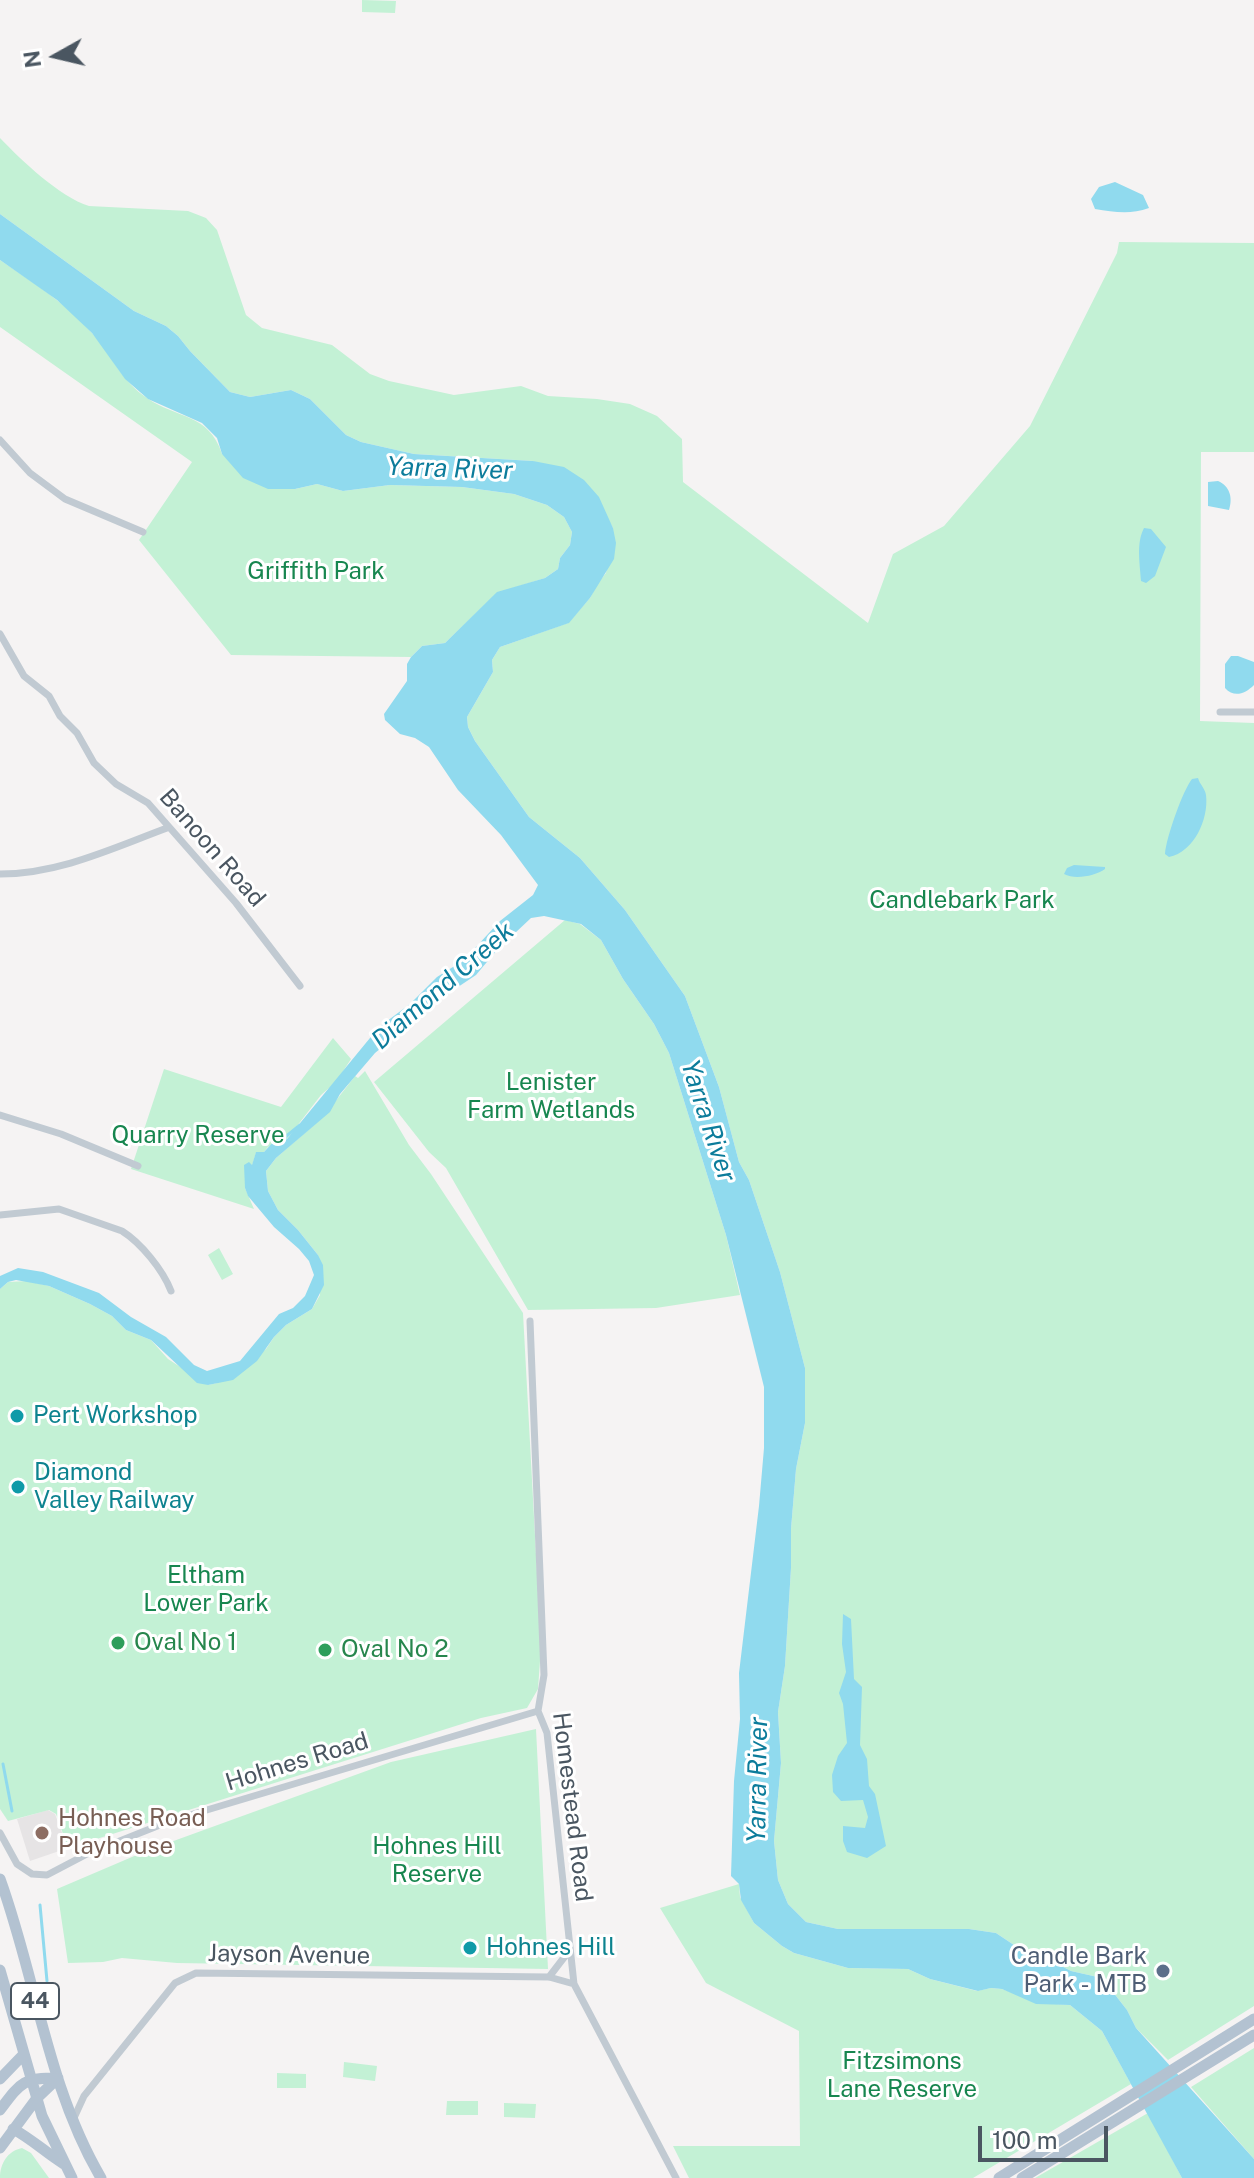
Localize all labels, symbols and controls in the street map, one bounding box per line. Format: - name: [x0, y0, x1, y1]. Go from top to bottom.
- north arrow: [16, 16, 96, 96]
- text: N: [18, 49, 46, 70]
- water label: Yarra River: [387, 451, 513, 487]
- park label: Griffith Park: [247, 558, 385, 586]
- street label: Banoon Road: [153, 783, 271, 913]
- park label: Candlebark Park: [869, 887, 1055, 915]
- water label: Diamond Creek: [365, 916, 521, 1056]
- water label: Yarra River: [674, 1056, 742, 1186]
- park label: Lenister Farm Wetlands: [467, 1069, 635, 1125]
- park label: Quarry Reserve: [111, 1122, 285, 1150]
- place label: Pert Workshop: [33, 1402, 198, 1430]
- marker: Pert Workshop: [8, 1407, 26, 1425]
- place label: Diamond Valley Railway: [34, 1459, 194, 1515]
- marker: Diamond Valley Railway: [9, 1478, 27, 1496]
- park label: Eltham Lower Park: [143, 1562, 269, 1618]
- place label: Oval No 1: [134, 1629, 237, 1657]
- marker: Oval No 1: [109, 1634, 127, 1652]
- place label: Oval No 2: [341, 1636, 448, 1664]
- marker: Oval No 2: [316, 1641, 334, 1659]
- street label: Homestead Road: [546, 1711, 598, 1903]
- water label: Yarra River: [741, 1717, 775, 1843]
- street label: Hohnes Road: [222, 1727, 372, 1797]
- place label: Hohnes Road Playhouse: [58, 1805, 206, 1861]
- marker: Hohnes Road Playhouse: [33, 1824, 51, 1842]
- park label: Hohnes Hill Reserve: [372, 1833, 502, 1889]
- place label: Hohnes Hill: [486, 1934, 616, 1962]
- street label: Jayson Avenue: [207, 1939, 371, 1971]
- marker: Hohnes Hill: [461, 1939, 479, 1957]
- place label: Candle Bark Park - MTB: [1011, 1943, 1147, 1999]
- marker: Candle Bark Park - MTB: [1154, 1962, 1172, 1980]
- road number: 44: [11, 1983, 59, 2019]
- park label: Fitzsimons Lane Reserve: [827, 2048, 977, 2104]
- scale bar: [982, 2110, 1112, 2160]
- text: 100 m: [992, 2126, 1058, 2154]

